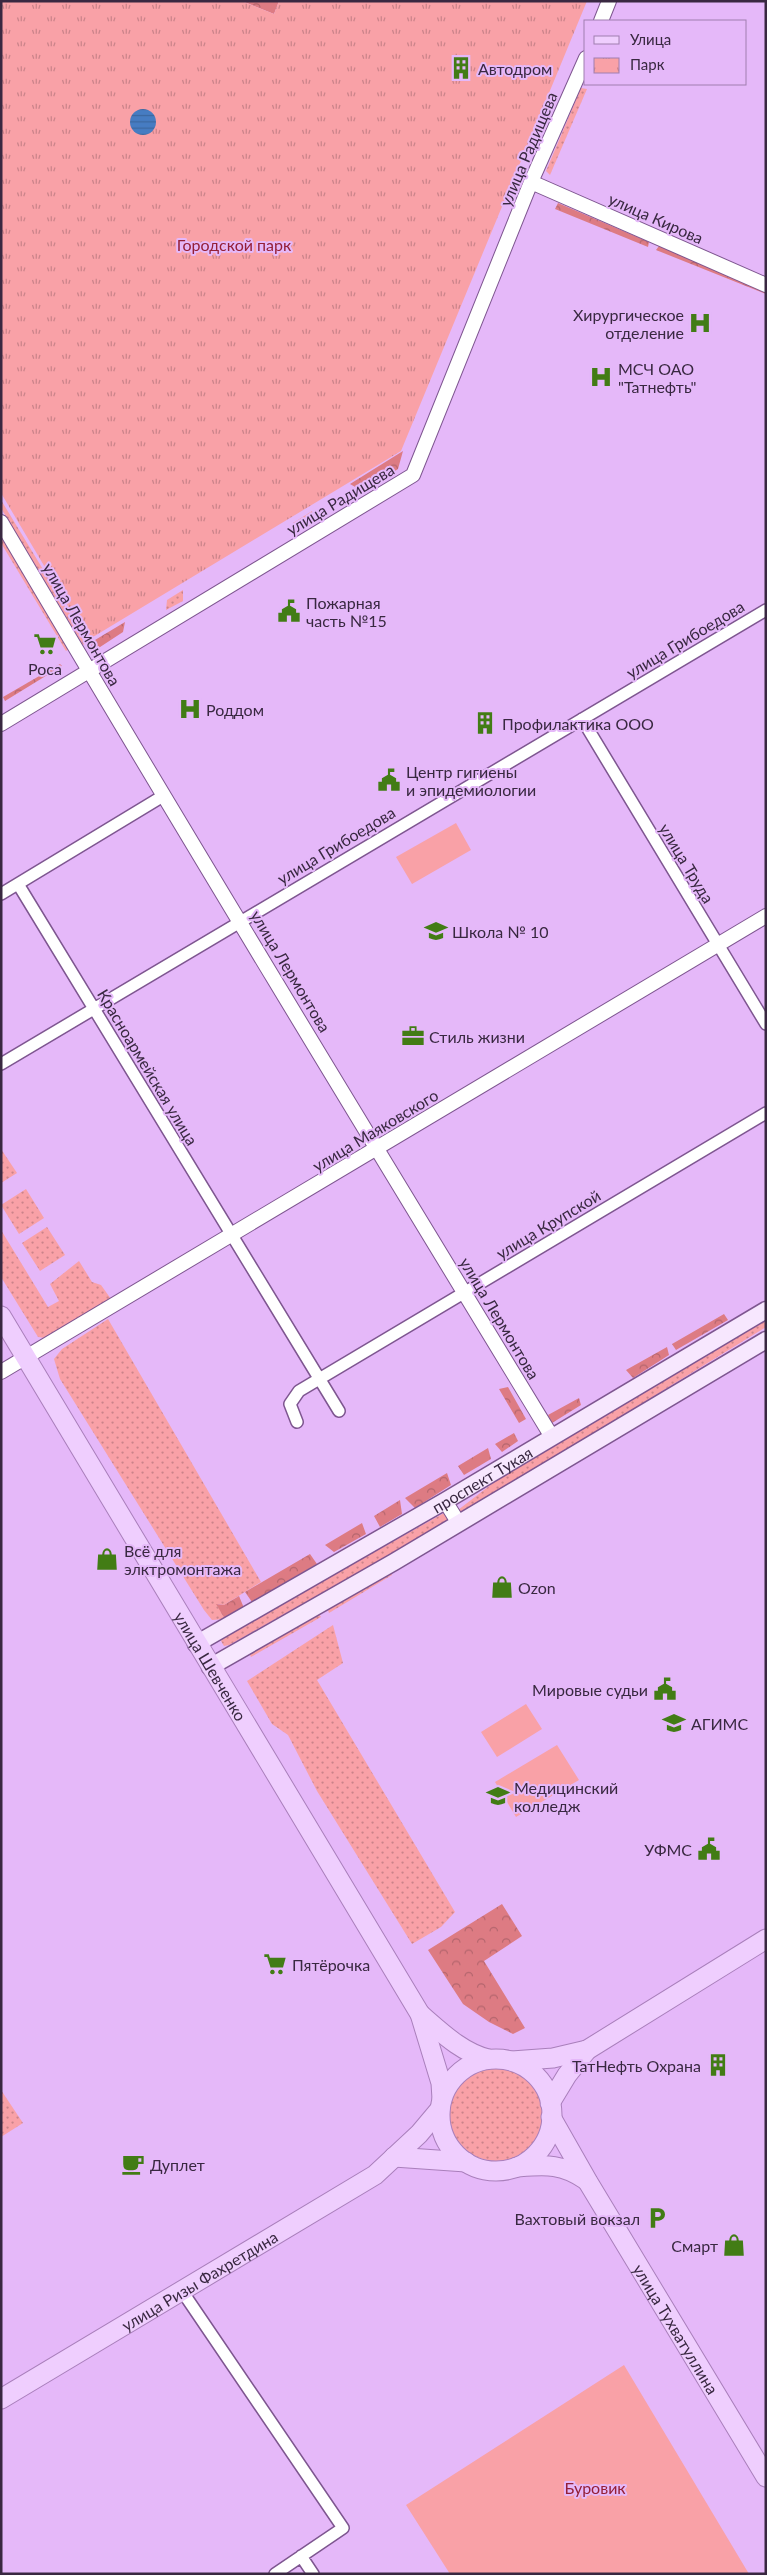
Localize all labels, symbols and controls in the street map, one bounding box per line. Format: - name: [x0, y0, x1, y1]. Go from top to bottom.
- legend: [584, 20, 747, 85]
- text: Улица: [630, 30, 671, 48]
- building icon: Автодром: [448, 55, 474, 81]
- text: Парк: [630, 55, 665, 73]
- place label: Автодром: [478, 59, 552, 78]
- street label: улица Радищева: [495, 89, 561, 209]
- street label: улица Кирова: [606, 189, 706, 247]
- park label: Городской парк: [177, 235, 292, 254]
- place label: Хирургическое отделение: [573, 305, 684, 342]
- hospital icon: Хирургическое отделение: [687, 310, 713, 336]
- place label: МСЧ ОАО "Татнефть": [618, 359, 696, 396]
- hospital icon: МСЧ ОАО "Татнефть": [588, 364, 614, 390]
- street label: улица Радищева: [283, 459, 397, 539]
- street label: улица Лермонтова: [39, 559, 125, 689]
- place label: Пожарная часть №15: [306, 593, 387, 630]
- street label: улица Грибоедова: [623, 596, 747, 682]
- public building icon: Пожарная часть №15: [276, 598, 302, 624]
- supermarket icon: Роса: [32, 631, 58, 657]
- place label: Роса: [28, 659, 62, 678]
- hospital icon: Роддом: [177, 696, 203, 722]
- place label: Роддом: [206, 700, 264, 719]
- building icon: Профилактика ООО: [472, 710, 498, 736]
- place label: Профилактика ООО: [502, 714, 654, 733]
- place label: Центр гигиены и эпидемиологии: [406, 762, 536, 799]
- public building icon: Центр гигиены и эпидемиологии: [376, 767, 402, 793]
- street label: улица Грибоедова: [274, 802, 398, 888]
- street label: улица Труда: [656, 820, 718, 906]
- street label: улица Лермонтова: [247, 907, 335, 1035]
- school or university icon: Школа № 10: [423, 918, 449, 944]
- place label: Школа № 10: [452, 922, 548, 941]
- street label: Красноармейская улица: [94, 986, 202, 1148]
- office icon: Стиль жизни: [400, 1023, 426, 1049]
- place label: Стиль жизни: [429, 1027, 525, 1046]
- street label: улица Маяковского: [309, 1085, 441, 1175]
- street label: улица Крупской: [492, 1185, 604, 1263]
- street label: улица Лермонтова: [456, 1254, 544, 1382]
- street label: проспект Тукая: [428, 1442, 535, 1516]
- place label: Всё для элктромонтажа: [124, 1541, 241, 1578]
- shop icon: Всё для элктромонтажа: [94, 1546, 120, 1572]
- shop icon: Ozon: [489, 1574, 515, 1600]
- place label: Ozon: [518, 1578, 556, 1597]
- street label: улица Шевченко: [171, 1608, 251, 1724]
- public building icon: Мировые судьи: [652, 1676, 678, 1702]
- place label: Мировые судьи: [532, 1680, 648, 1699]
- school or university icon: АГИМС: [661, 1710, 687, 1736]
- place label: АГИМС: [691, 1714, 748, 1733]
- place label: Медицинский колледж: [514, 1778, 618, 1815]
- school or university icon: Медицинский колледж: [485, 1783, 511, 1809]
- public building icon: УФМС: [696, 1836, 722, 1862]
- place label: УФМС: [644, 1840, 692, 1859]
- supermarket icon: Пятёрочка: [262, 1951, 288, 1977]
- place label: Пятёрочка: [292, 1955, 370, 1974]
- building icon: ТатНефть Охрана: [705, 2052, 731, 2078]
- place label: ТатНефть Охрана: [572, 2056, 701, 2075]
- cafe icon: Дуплет: [120, 2151, 146, 2177]
- place label: Дуплет: [150, 2155, 205, 2174]
- parking icon: Вахтовый вокзал: [644, 2205, 670, 2231]
- place label: Вахтовый вокзал: [514, 2209, 640, 2228]
- street label: улица Ризы Фахретдина: [118, 2226, 281, 2334]
- shop icon: Смарт: [721, 2232, 747, 2258]
- place label: Смарт: [671, 2236, 718, 2255]
- street label: улица Тухватуллина: [630, 2260, 723, 2397]
- park label: Буровик: [564, 2478, 626, 2497]

